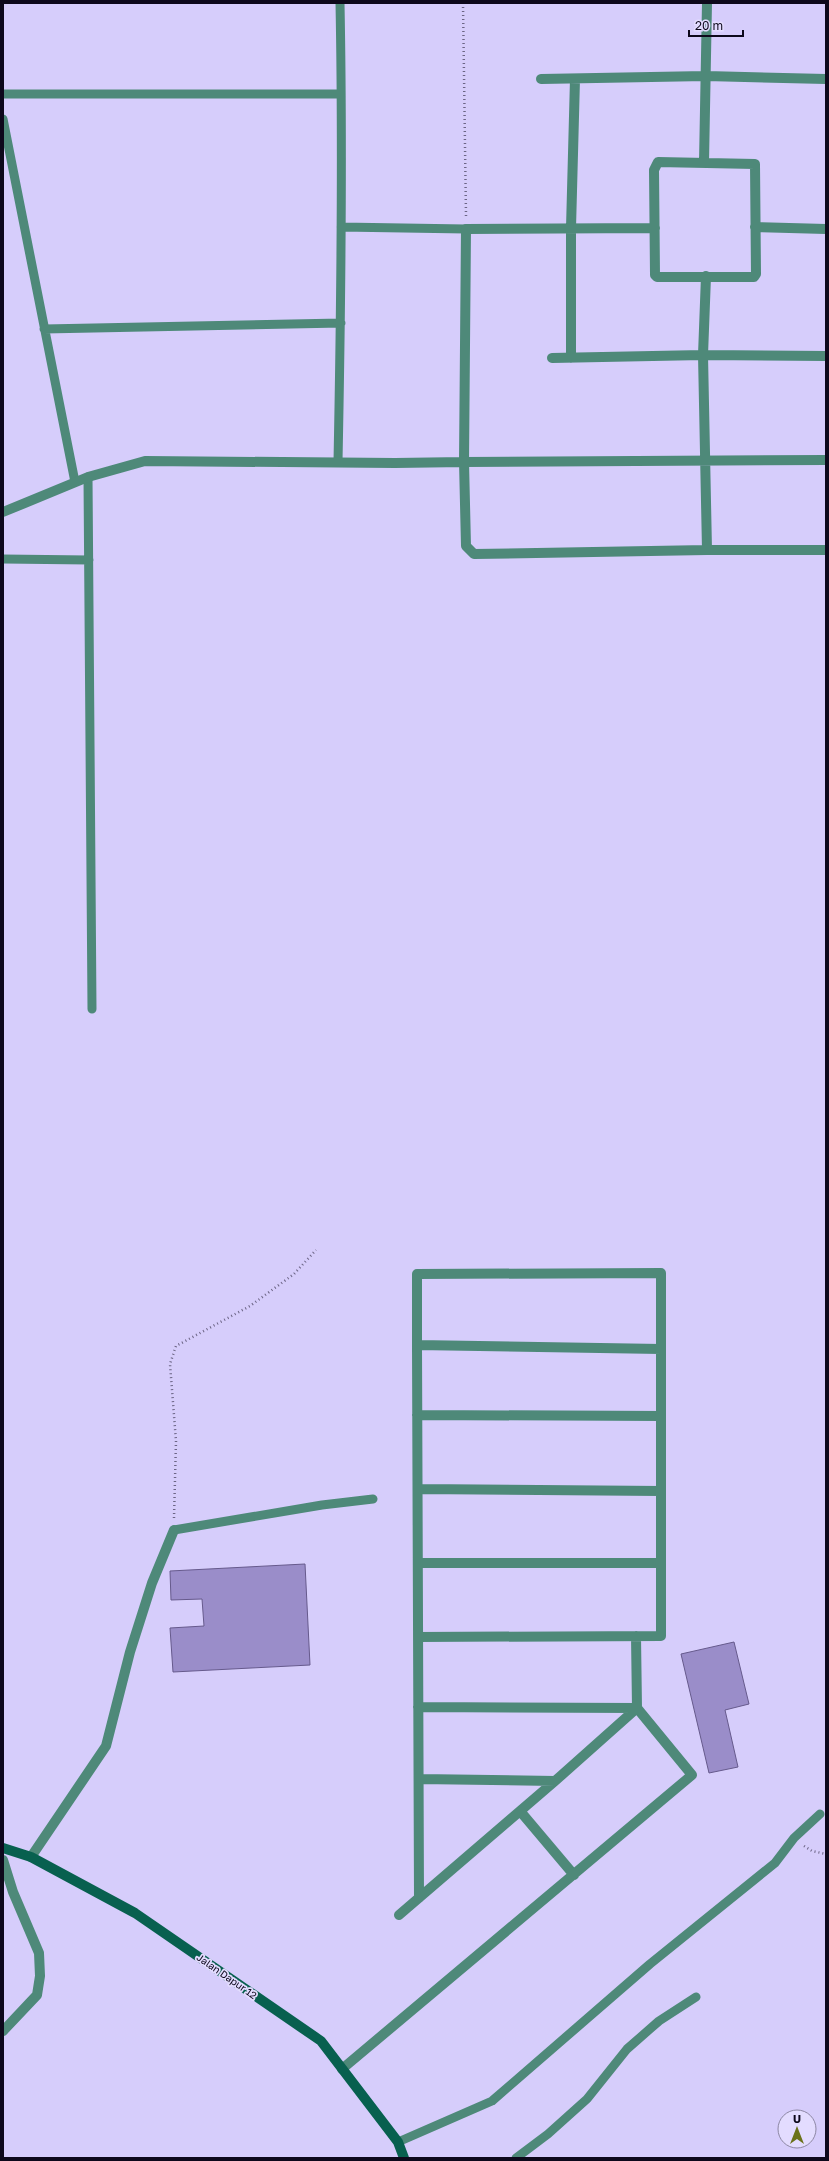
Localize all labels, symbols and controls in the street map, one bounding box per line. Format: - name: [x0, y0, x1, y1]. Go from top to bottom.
- scale bar: [689, 12, 743, 38]
- text: 20 m: [695, 18, 723, 33]
- street label: Jalan Dapur 12: [195, 1951, 260, 2001]
- north arrow: [777, 2109, 817, 2149]
- text: U: [793, 2112, 801, 2125]

